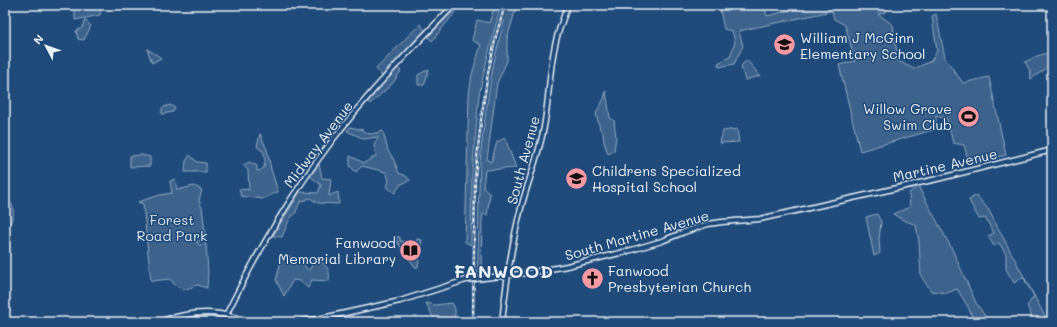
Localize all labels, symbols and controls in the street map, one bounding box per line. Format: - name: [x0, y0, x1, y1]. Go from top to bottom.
- north arrow: [26, 26, 66, 66]
- place label: William J McGinn Elementary School: [800, 28, 926, 63]
- text: N: [30, 31, 46, 47]
- school or university icon: William J McGinn Elementary School: [771, 32, 797, 58]
- street label: Midway Avenue: [279, 97, 357, 191]
- place label: Willow Grove Swim Club: [863, 99, 952, 134]
- sports icon: Willow Grove Swim Club: [955, 103, 981, 129]
- street label: South Avenue: [502, 114, 544, 206]
- street label: Martine Avenue: [891, 144, 999, 186]
- place label: Childrens Specialized Hospital School: [592, 161, 741, 196]
- school or university icon: Childrens Specialized Hospital School: [564, 165, 590, 191]
- street label: South Martine Avenue: [563, 205, 711, 265]
- park label: Forest Road Park: [136, 210, 208, 245]
- place label: Fanwood Memorial Library: [278, 233, 396, 268]
- library icon: Fanwood Memorial Library: [398, 237, 424, 263]
- district label: FANWOOD: [454, 259, 554, 283]
- place label: Fanwood Presbyterian Church: [608, 261, 751, 296]
- church icon: Fanwood Presbyterian Church: [579, 265, 605, 291]

